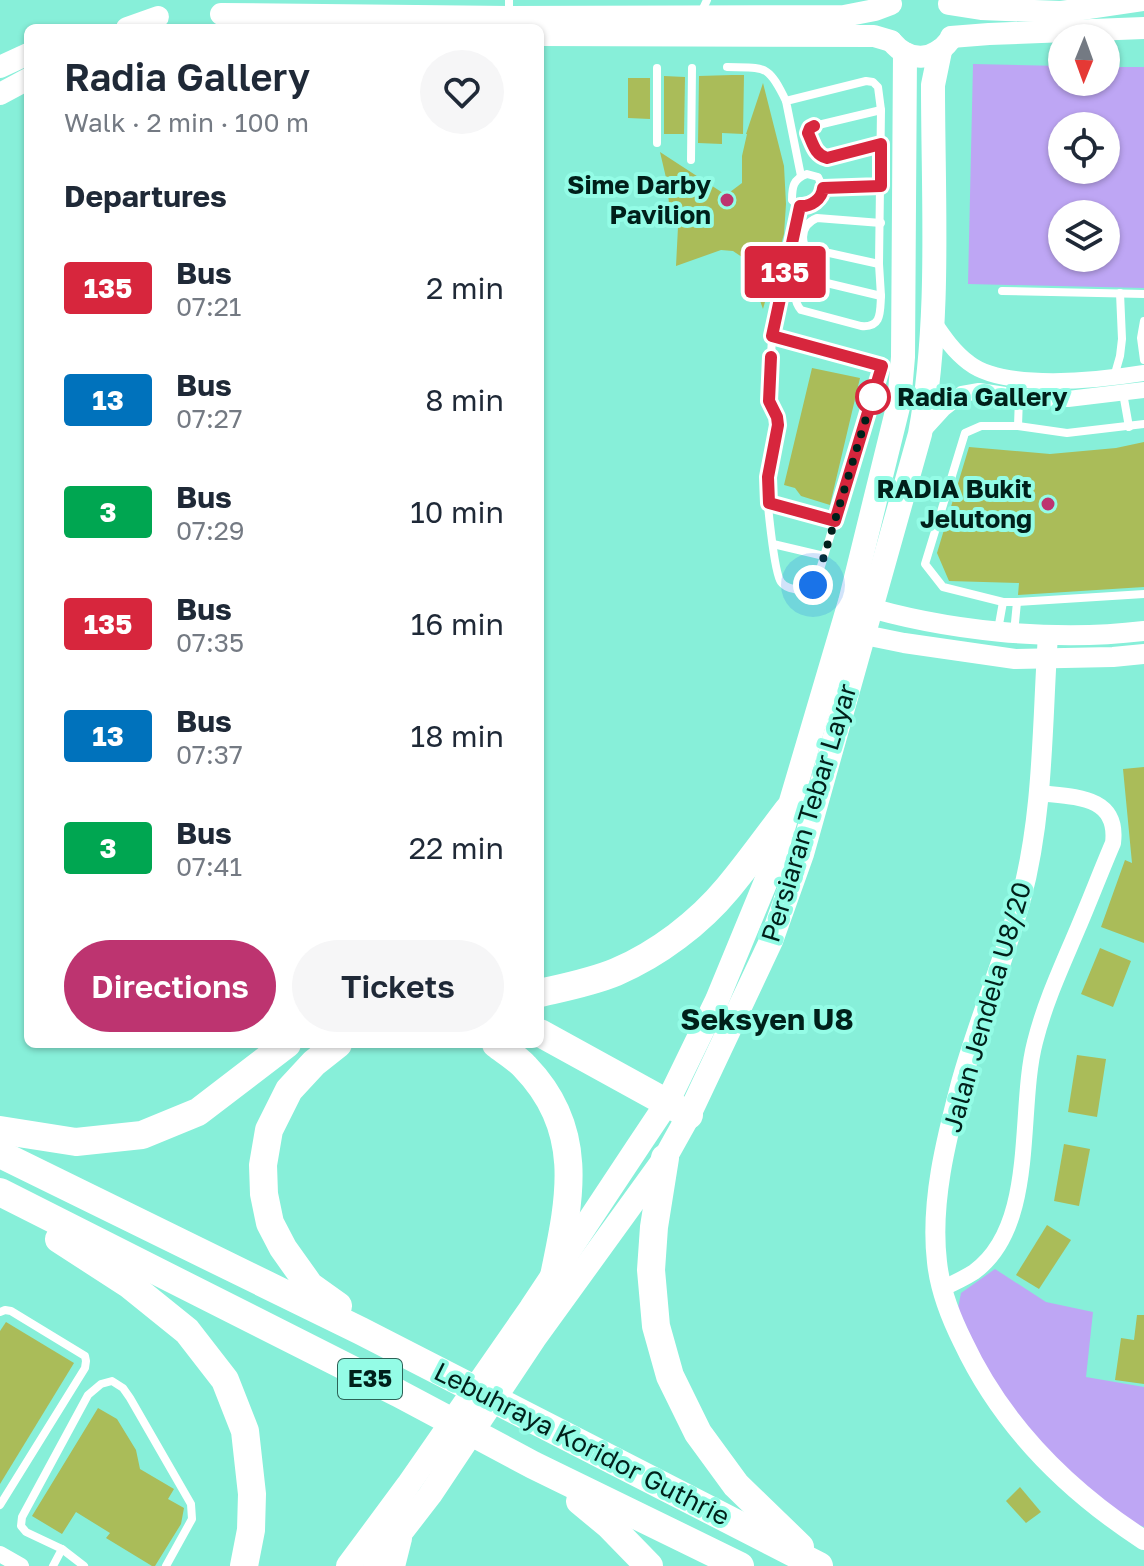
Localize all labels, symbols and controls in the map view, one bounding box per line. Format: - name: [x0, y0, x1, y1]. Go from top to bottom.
- north arrow: [1048, 24, 1120, 96]
- map controls: [1048, 24, 1120, 272]
- button: heart: [420, 50, 504, 134]
- text: Radia Gallery: [64, 54, 310, 99]
- text: Walk · 2 min · 100 m: [64, 107, 309, 138]
- button: locate: [1048, 112, 1120, 184]
- place label: Sime Darby Pavilion: [567, 169, 711, 230]
- text: Departures: [64, 178, 227, 214]
- marker: Sime Darby Pavilion: [718, 191, 736, 209]
- button: layers: [1048, 200, 1120, 272]
- line badge: 135: [739, 246, 831, 298]
- text: Bus: [176, 255, 232, 291]
- text: 135: [761, 255, 809, 288]
- text: 2 min: [426, 270, 504, 306]
- text: 135: [84, 271, 132, 304]
- text: 07:21: [176, 291, 241, 322]
- text: Bus: [176, 367, 232, 403]
- marker: Radia Gallery: [856, 380, 890, 414]
- place label: Radia Gallery: [897, 381, 1068, 412]
- text: 8 min: [425, 382, 504, 418]
- text: 13: [92, 383, 124, 416]
- text: 07:27: [176, 403, 243, 434]
- place label: RADIA Bukit Jelutong: [877, 473, 1032, 534]
- text: Bus: [176, 479, 232, 515]
- text: 10 min: [410, 494, 504, 530]
- text: 3: [99, 495, 117, 528]
- marker: RADIA Bukit Jelutong: [1039, 495, 1057, 513]
- text: 07:29: [176, 515, 245, 546]
- your location: [793, 565, 833, 605]
- text: Bus: [176, 591, 232, 627]
- text: 16 min: [411, 606, 504, 642]
- text: 135: [84, 607, 132, 640]
- text: 07:35: [176, 627, 244, 658]
- street label: Persiaran Tebar Layar: [754, 680, 863, 946]
- text: Bus: [176, 703, 232, 739]
- text: 18 min: [411, 718, 504, 754]
- text: 13: [92, 719, 124, 752]
- text: 07:37: [176, 739, 243, 770]
- text: Bus: [176, 815, 232, 851]
- text: 22 min: [409, 830, 504, 866]
- text: 3: [99, 831, 117, 864]
- text: 07:41: [176, 851, 242, 882]
- street label: Jalan Jendela U8/20: [936, 878, 1037, 1136]
- button: Directions: [64, 940, 276, 1032]
- button: Tickets: [292, 940, 504, 1032]
- district label: Seksyen U8: [680, 1001, 854, 1037]
- street label: Lebuhraya Koridor Guthrie: [429, 1355, 735, 1532]
- road number: E35: [338, 1359, 402, 1399]

